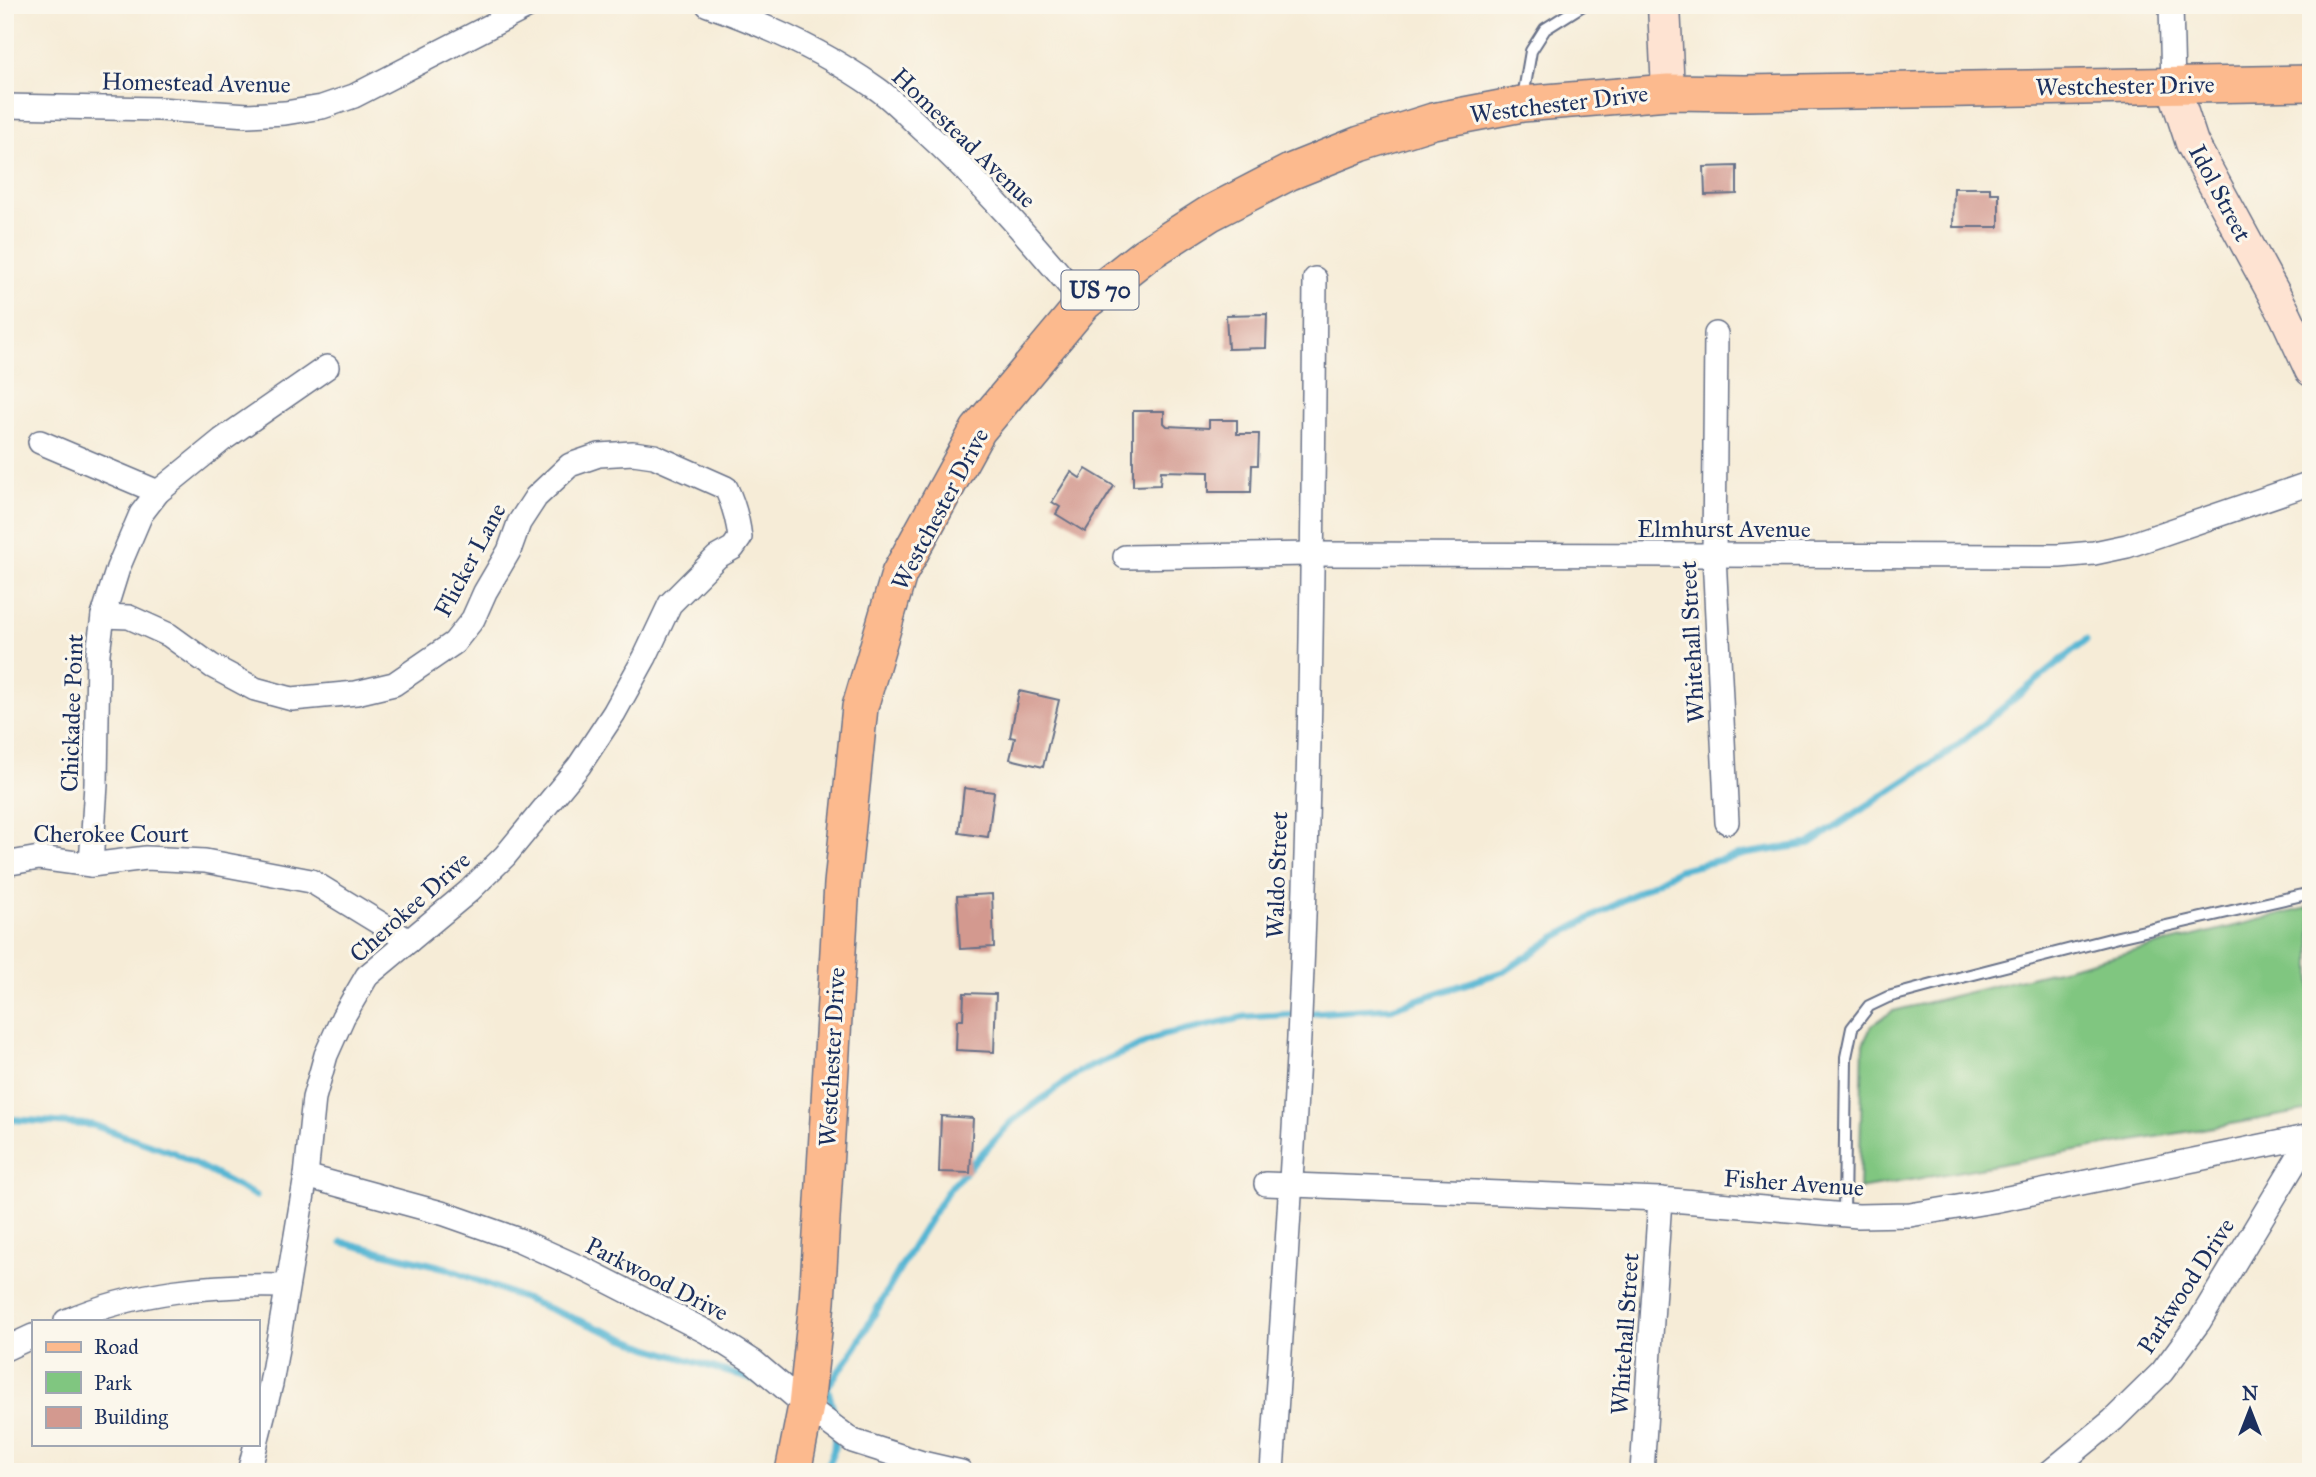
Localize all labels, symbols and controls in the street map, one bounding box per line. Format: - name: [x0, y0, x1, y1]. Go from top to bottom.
- street label: Homestead Avenue: [885, 61, 1043, 215]
- street label: Homestead Avenue: [101, 66, 291, 100]
- street label: Westchester Drive: [2035, 69, 2215, 103]
- street label: Westchester Drive: [1468, 78, 1650, 130]
- street label: Idol Street: [2182, 139, 2258, 247]
- road number: US 70: [1062, 270, 1138, 310]
- street label: Westchester Drive: [885, 423, 995, 595]
- street label: Flicker Lane: [427, 498, 513, 622]
- street label: Elmhurst Avenue: [1637, 514, 1811, 544]
- street label: Whitehall Street: [1673, 560, 1711, 724]
- street label: Chickadee Point: [54, 633, 90, 793]
- street label: Waldo Street: [1260, 810, 1294, 939]
- street label: Cherokee Court: [33, 819, 189, 849]
- street label: Cherokee Drive: [343, 845, 477, 969]
- street label: Westchester Drive: [812, 967, 852, 1147]
- street label: Fisher Avenue: [1723, 1163, 1865, 1203]
- street label: Parkwood Drive: [2131, 1212, 2241, 1360]
- street label: Parkwood Drive: [581, 1230, 733, 1328]
- street label: Whitehall Street: [1604, 1251, 1646, 1416]
- legend: [32, 1320, 259, 1446]
- text: Road: [94, 1334, 139, 1360]
- text: Park: [94, 1370, 132, 1396]
- north arrow: [2214, 1376, 2284, 1446]
- text: N: [2242, 1382, 2258, 1405]
- text: Building: [94, 1404, 168, 1430]

